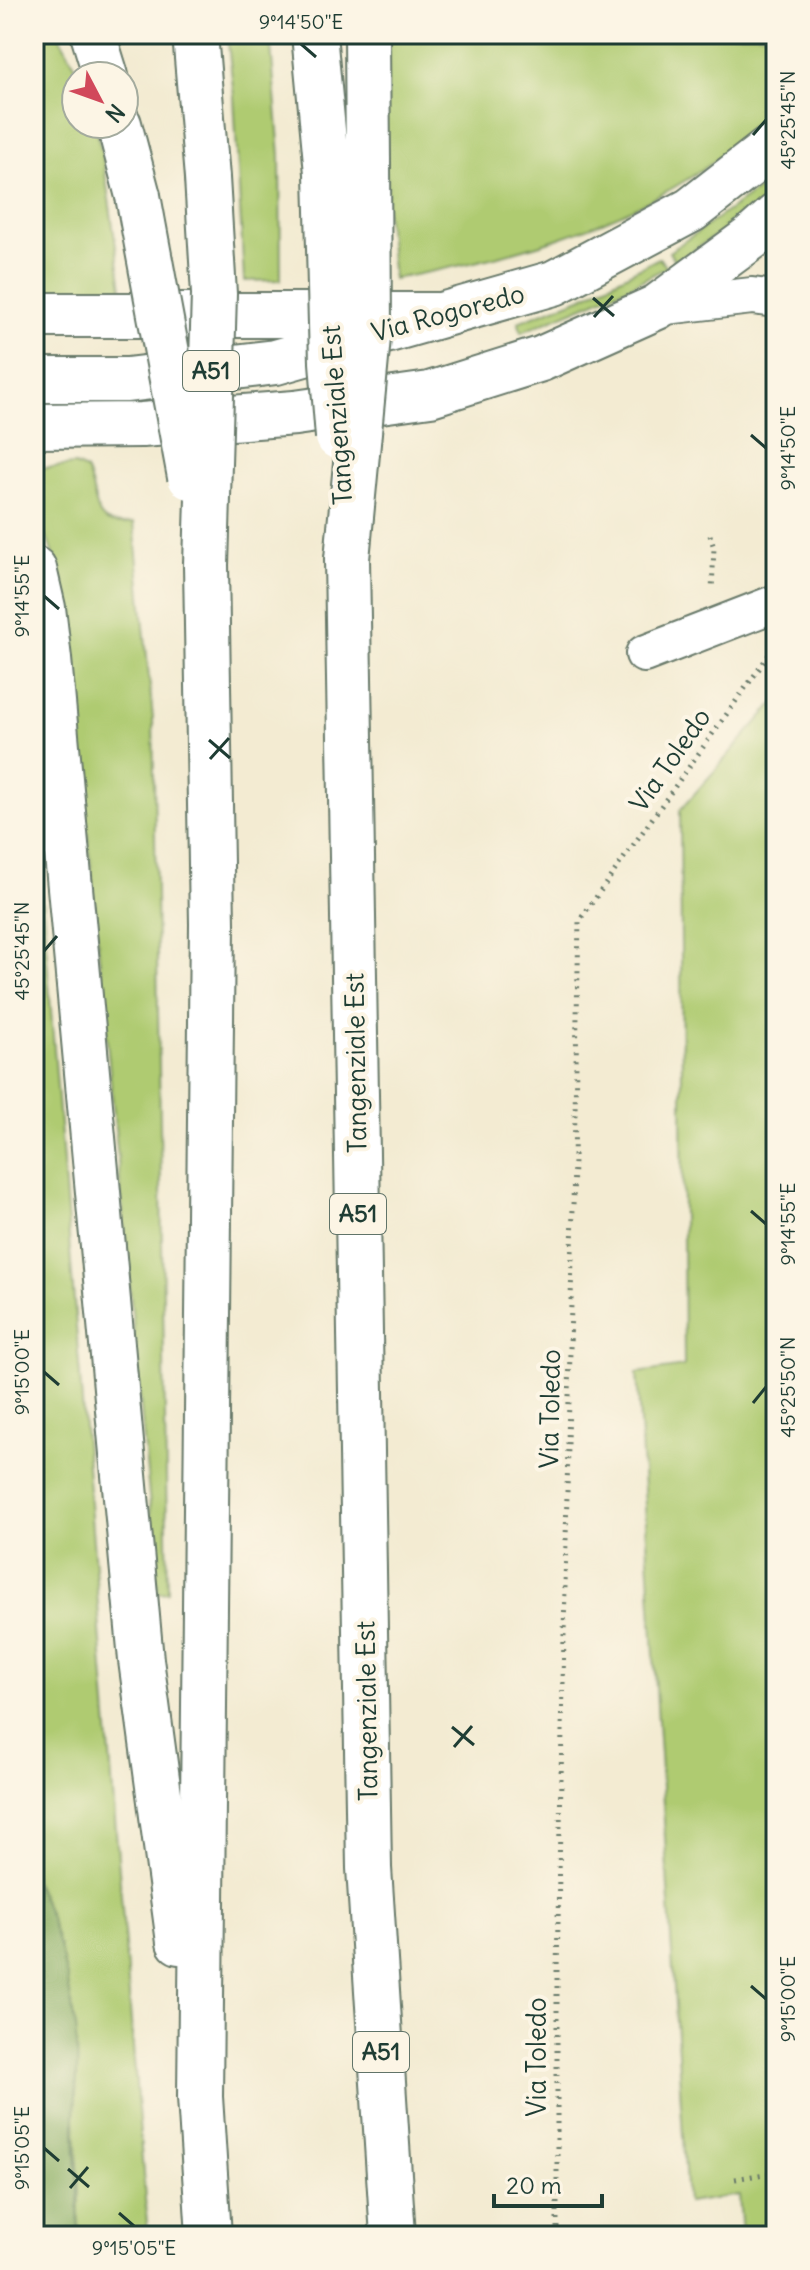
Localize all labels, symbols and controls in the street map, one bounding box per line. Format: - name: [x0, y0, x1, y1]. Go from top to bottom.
- text: 9°14'50"E: [259, 9, 343, 34]
- north arrow: [60, 60, 140, 140]
- text: 45°25'45"N: [775, 70, 800, 170]
- text: N: [100, 98, 131, 128]
- street label: Via Rogoredo: [368, 276, 528, 349]
- street label: Tangenziale Est: [314, 324, 359, 506]
- road number: A51: [183, 351, 239, 391]
- text: 9°14'50"E: [775, 406, 800, 490]
- text: 9°14'55"E: [9, 554, 34, 638]
- street label: Via Toledo: [622, 701, 717, 818]
- text: 45°25'45"N: [9, 901, 34, 1001]
- street label: Tangenziale Est: [337, 972, 374, 1153]
- text: 9°14'55"E: [775, 1182, 800, 1266]
- road number: A51: [330, 1194, 386, 1234]
- text: 9°15'00"E: [9, 1329, 34, 1415]
- text: 45°25'50"N: [775, 1336, 800, 1438]
- street label: Via Toledo: [532, 1349, 567, 1469]
- street label: Tangenziale Est: [348, 1620, 385, 1801]
- text: 9°15'00"E: [775, 1956, 800, 2042]
- street label: Via Toledo: [520, 1997, 553, 2117]
- road number: A51: [353, 2032, 409, 2072]
- text: 9°15'05"E: [9, 2106, 34, 2190]
- scale bar: [494, 2158, 602, 2208]
- text: 20 m: [506, 2170, 562, 2200]
- text: 9°15'05"E: [92, 2235, 176, 2260]

